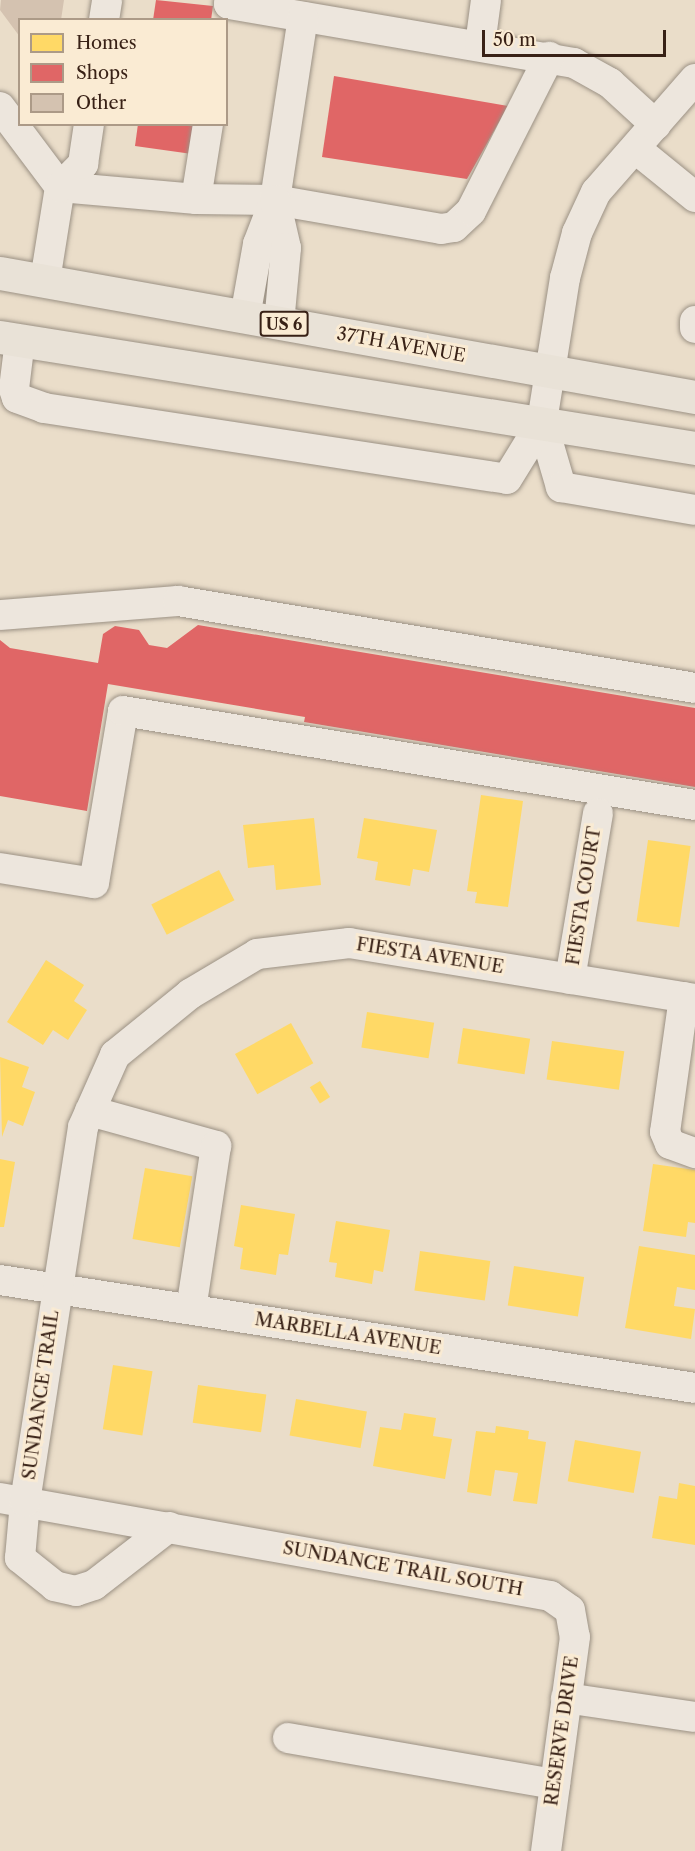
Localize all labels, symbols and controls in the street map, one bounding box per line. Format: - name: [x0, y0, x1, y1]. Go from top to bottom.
- legend: [18, 18, 228, 126]
- scale bar: [485, 18, 670, 56]
- text: 50 m: [493, 29, 536, 51]
- text: Homes: [76, 32, 137, 54]
- text: Shops: [76, 62, 128, 84]
- text: Other: [76, 92, 126, 114]
- road number: US 6: [258, 311, 310, 337]
- street label: 37TH AVENUE: [335, 323, 467, 367]
- street label: FIESTA COURT: [562, 825, 606, 967]
- street label: FIESTA AVENUE: [354, 934, 506, 978]
- street label: MARBELLA AVENUE: [253, 1308, 443, 1360]
- street label: SUNDANCE TRAIL: [18, 1309, 64, 1481]
- street label: SUNDANCE TRAIL SOUTH: [281, 1537, 525, 1601]
- street label: RESERVE DRIVE: [541, 1655, 583, 1807]

